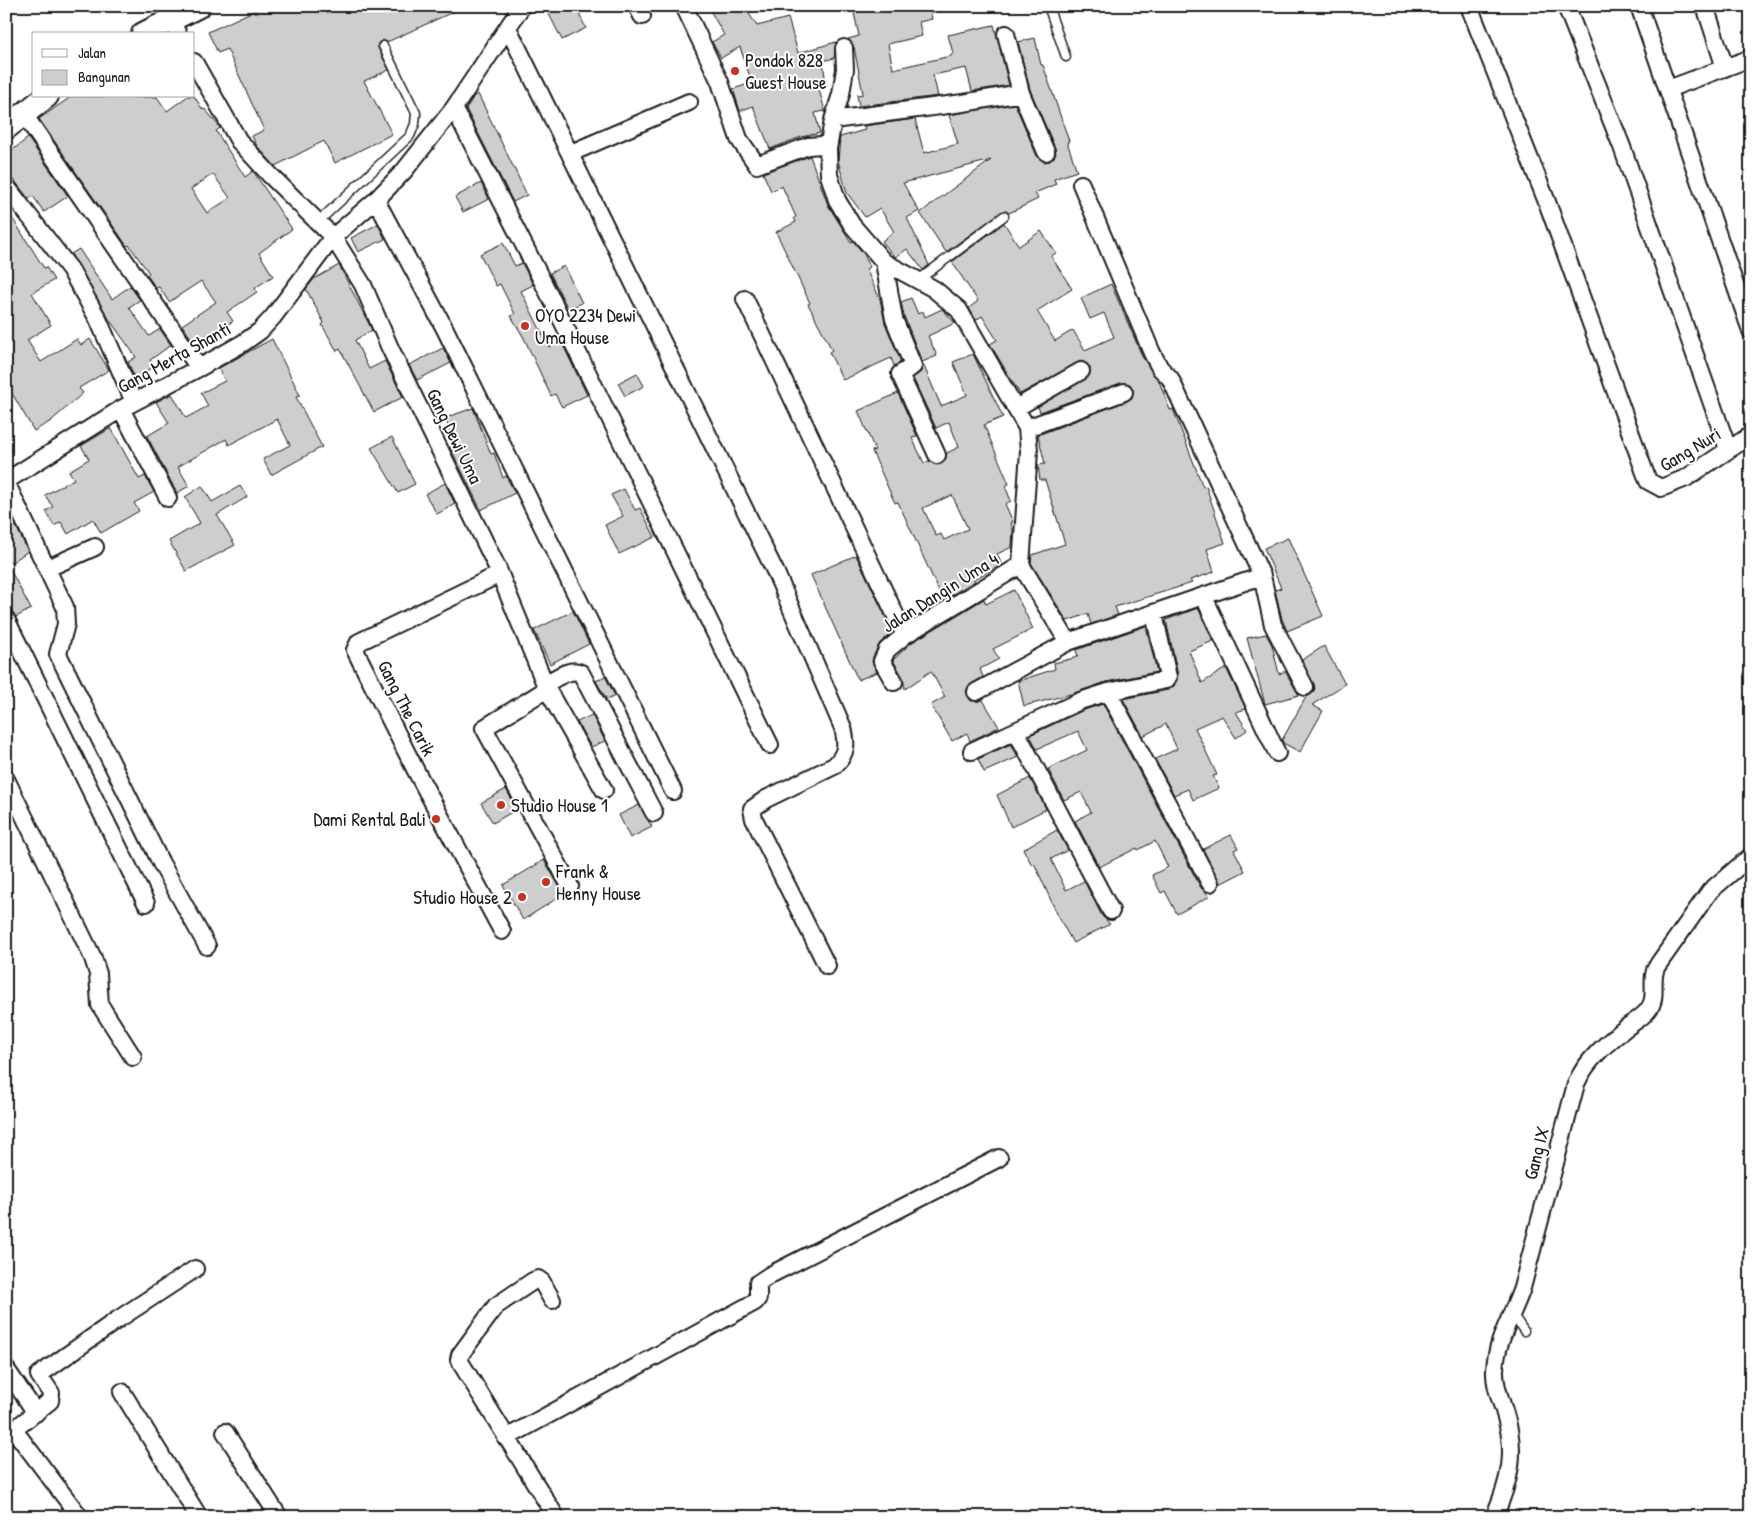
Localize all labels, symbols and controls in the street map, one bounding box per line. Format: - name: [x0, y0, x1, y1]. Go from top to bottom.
- legend: [32, 32, 195, 98]
- text: Jalan: [78, 42, 106, 63]
- place label: Pondok 828 Guest House: [745, 47, 827, 95]
- marker: Pondok 828 Guest House: [729, 65, 741, 77]
- text: Bangunan: [78, 66, 131, 87]
- place label: OYO 2234 Dewi Uma House: [535, 302, 636, 350]
- street label: Gang Merta Shanti: [113, 315, 235, 399]
- marker: OYO 2234 Dewi Uma House: [519, 320, 531, 332]
- street label: Gang Dewi Uma: [421, 384, 489, 488]
- street label: Gang Nuri: [1654, 421, 1726, 477]
- street label: Jalan Dangin Uma 4: [877, 546, 1003, 638]
- street label: Gang The Carik: [372, 656, 442, 760]
- place label: Studio House 1: [511, 792, 608, 818]
- marker: Studio House 1: [495, 799, 507, 811]
- place label: Dami Rental Bali: [313, 806, 426, 832]
- marker: Dami Rental Bali: [430, 813, 442, 825]
- place label: Frank & Henny House: [555, 858, 642, 906]
- marker: Frank & Henny House: [540, 876, 552, 888]
- place label: Studio House 2: [413, 884, 512, 910]
- marker: Studio House 2: [516, 891, 528, 903]
- street label: Gang IX: [1517, 1124, 1555, 1182]

